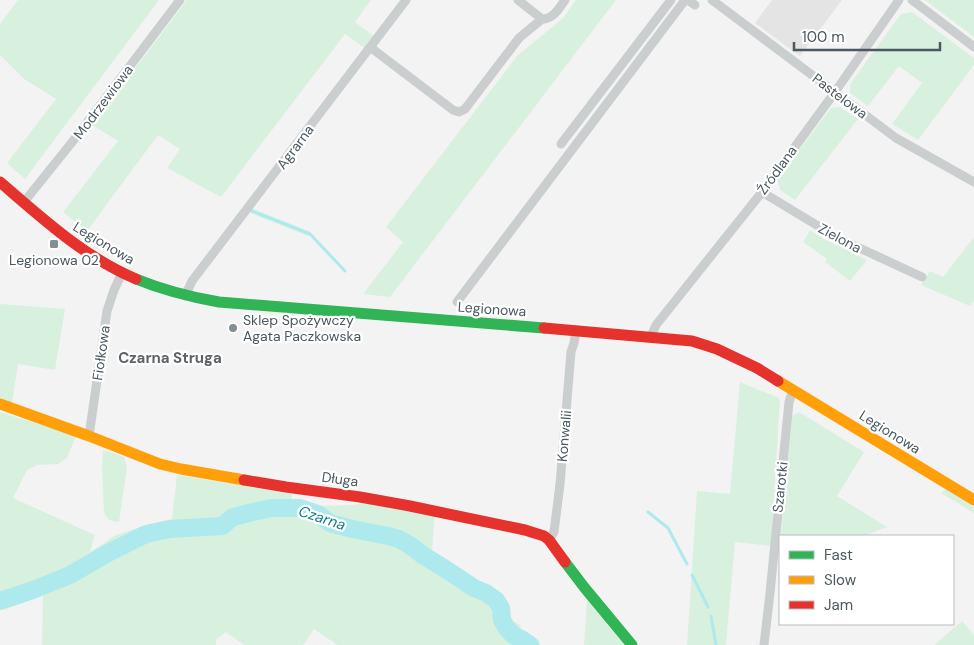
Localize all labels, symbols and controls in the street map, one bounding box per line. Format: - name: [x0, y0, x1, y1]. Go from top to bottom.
- scale bar: [794, 20, 940, 52]
- text: 100 m: [802, 27, 845, 47]
- street label: Modrzewiowa: [69, 61, 137, 143]
- street label: Pastelowa: [809, 69, 871, 123]
- street label: Agrarna: [273, 121, 317, 173]
- street label: Źródlana: [753, 142, 801, 198]
- street label: Legionowa: [70, 218, 138, 268]
- street label: Zielona: [815, 219, 865, 257]
- marker: Legionowa 02: [48, 238, 60, 250]
- place label: Legionowa 02: [9, 251, 99, 269]
- street label: Legionowa: [457, 298, 527, 320]
- place label: Sklep Spożywczy Agata Paczkowska: [243, 311, 361, 345]
- marker: Sklep Spożywczy Agata Paczkowska: [227, 322, 239, 334]
- street label: Fiołkowa: [88, 324, 114, 382]
- district label: Czarna Struga: [118, 348, 222, 368]
- street label: Legionowa: [856, 406, 924, 458]
- street label: Konwalii: [553, 409, 575, 463]
- street label: Szarotki: [768, 461, 792, 513]
- street label: Długa: [321, 468, 359, 490]
- water label: Czarna: [296, 501, 348, 535]
- legend: [779, 535, 954, 625]
- text: Fast: [824, 545, 853, 565]
- text: Slow: [824, 570, 857, 590]
- text: Jam: [824, 595, 853, 615]

